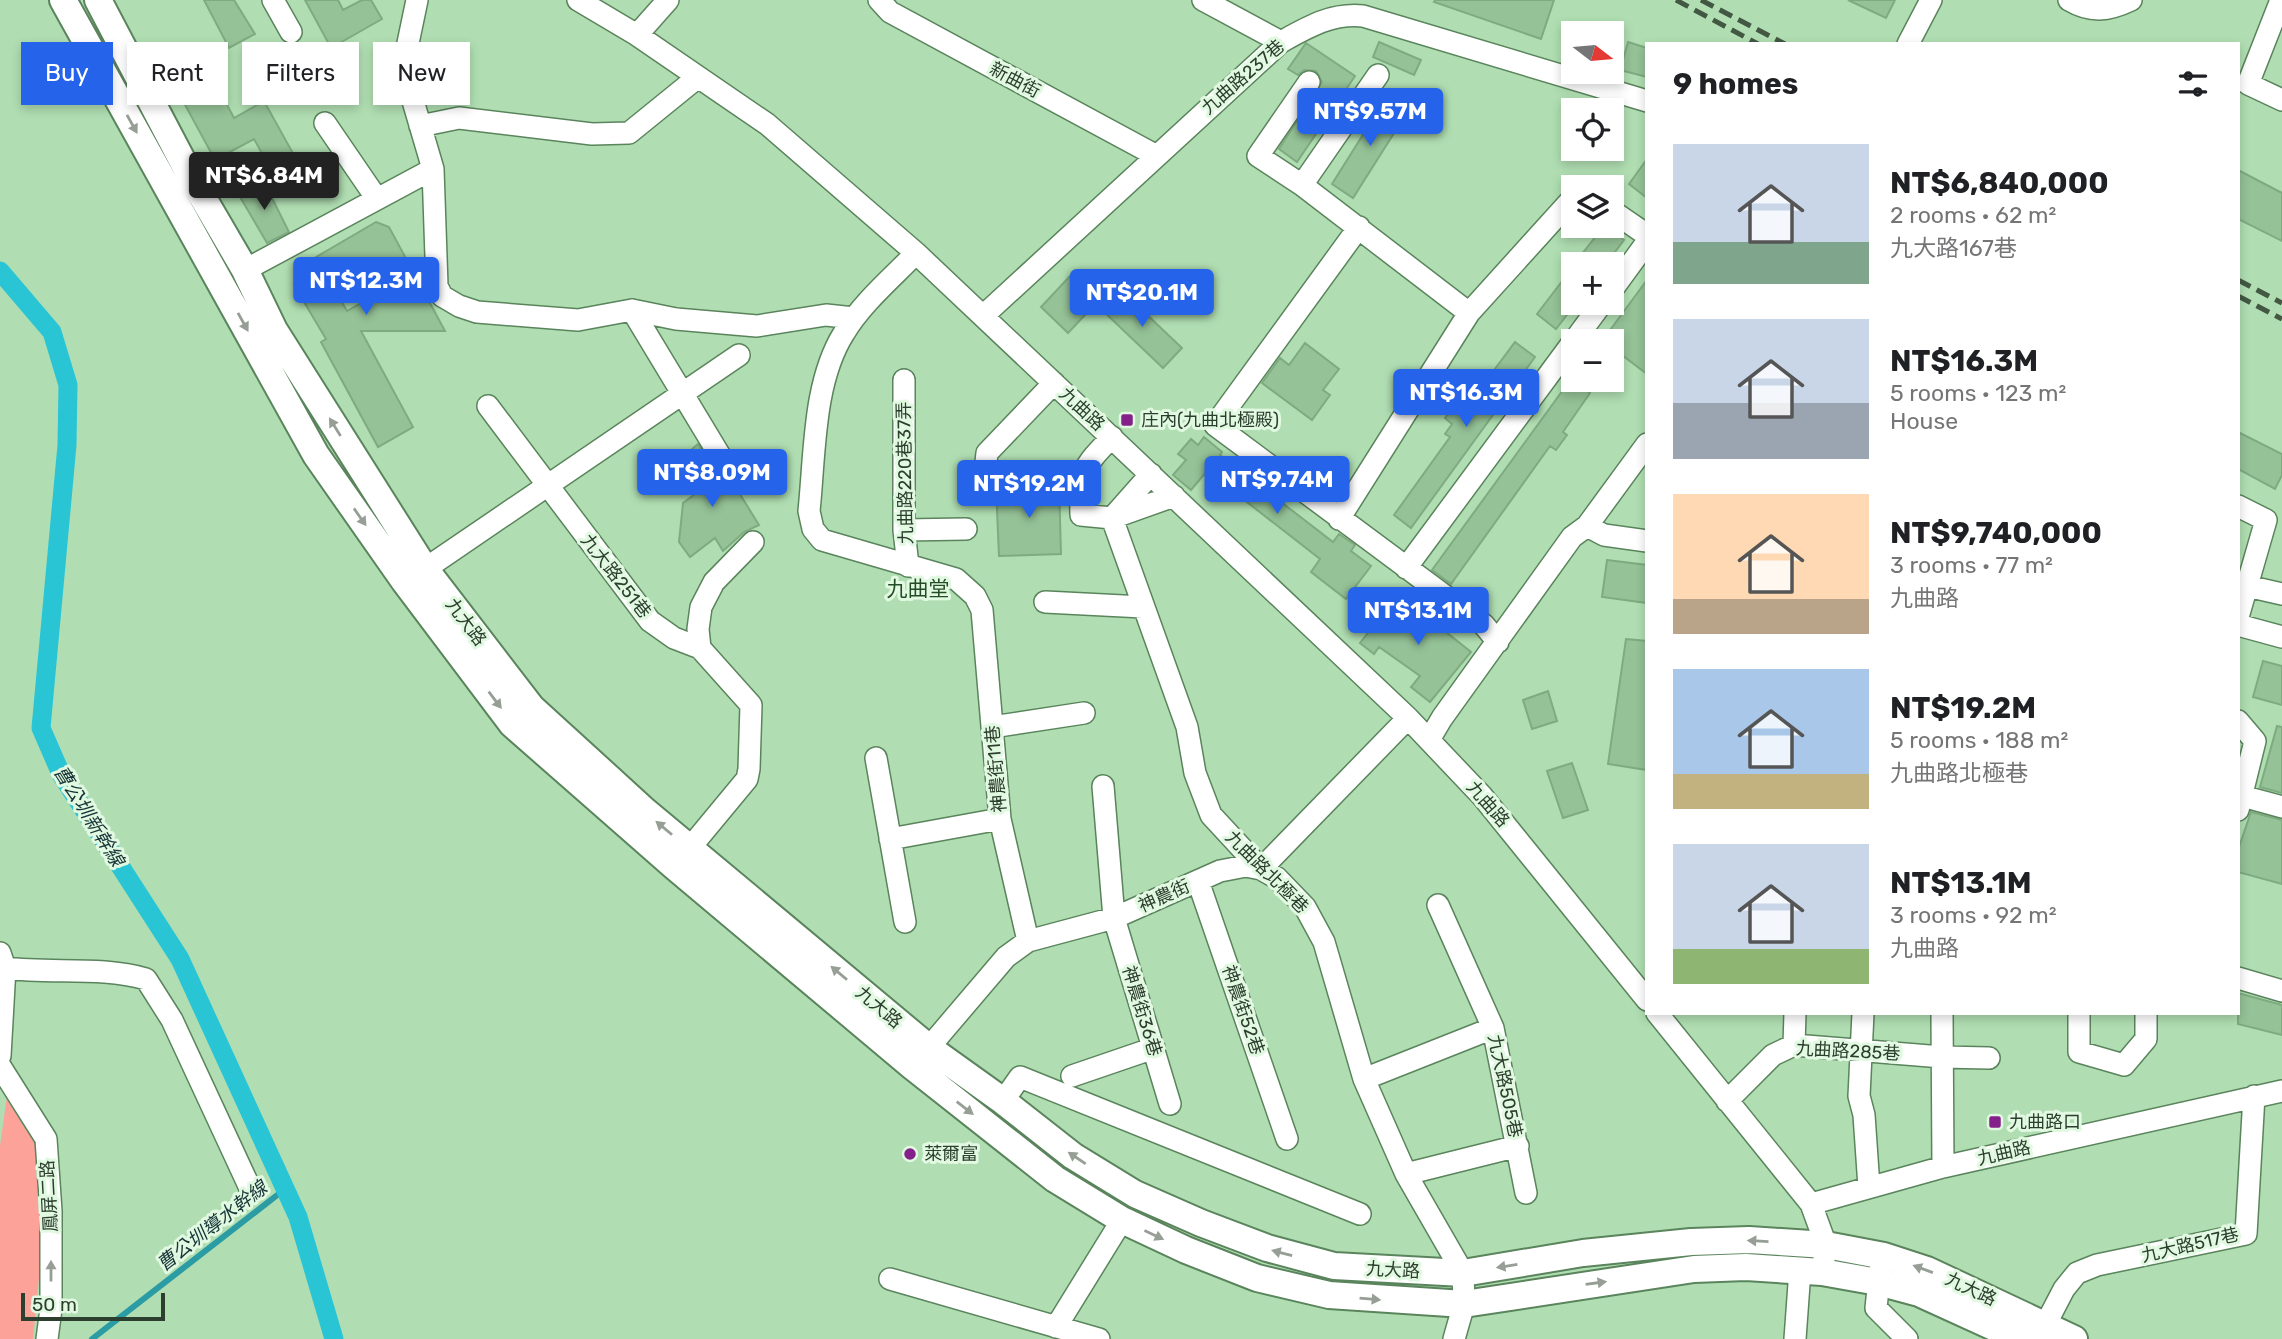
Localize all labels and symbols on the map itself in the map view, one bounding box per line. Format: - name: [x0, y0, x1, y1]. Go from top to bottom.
- north arrow: [1561, 21, 1624, 84]
- street label: 九曲路237巷: [1197, 35, 1289, 119]
- street label: 新曲街: [986, 58, 1044, 102]
- pin: NT$9.57M: [1298, 88, 1442, 148]
- one-way arrow: [126, 114, 138, 133]
- pin: NT$6.84M: [192, 152, 336, 212]
- pin: NT$12.3M: [294, 258, 438, 317]
- pin: NT$20.1M: [1070, 270, 1214, 329]
- one-way arrow: [237, 312, 249, 332]
- pin: NT$16.3M: [1394, 370, 1538, 429]
- street label: 九曲路: [1055, 383, 1109, 435]
- street label: 九曲路220巷37弄: [893, 402, 917, 544]
- place label: 庄內(九曲北極殿): [1141, 409, 1279, 431]
- marker: 庄內(九曲北極殿): [1119, 412, 1135, 428]
- one-way arrow: [329, 418, 342, 437]
- pin: NT$8.09M: [640, 449, 784, 509]
- pin: NT$9.74M: [1205, 456, 1349, 516]
- pin: NT$19.2M: [957, 461, 1101, 520]
- one-way arrow: [353, 508, 367, 526]
- street label: 九大路251巷: [576, 530, 656, 622]
- district label: 九曲堂: [887, 576, 950, 601]
- pin: NT$13.1M: [1346, 588, 1490, 647]
- street label: 九大路: [441, 594, 491, 650]
- one-way arrow: [487, 691, 502, 709]
- street label: 神農街11巷: [981, 724, 1011, 814]
- water label: 曹公圳新幹線: [49, 762, 130, 872]
- street label: 九曲路: [1462, 776, 1514, 832]
- one-way arrow: [656, 821, 673, 836]
- street label: 九曲路北極巷: [1221, 826, 1313, 918]
- street label: 神農街: [1135, 875, 1193, 917]
- street label: 神農街52巷: [1217, 962, 1269, 1058]
- street label: 神農街36巷: [1118, 963, 1166, 1059]
- one-way arrow: [830, 966, 848, 981]
- street label: 九大路: [851, 981, 907, 1033]
- street label: 九大路505巷: [1483, 1032, 1527, 1140]
- street label: 九曲路285巷: [1795, 1037, 1901, 1065]
- one-way arrow: [956, 1101, 974, 1116]
- place label: 九曲路口: [2009, 1111, 2081, 1133]
- marker: 九曲路口: [1987, 1114, 2003, 1130]
- street label: 九曲路: [1975, 1136, 2033, 1170]
- place label: 萊爾富: [924, 1143, 978, 1165]
- marker: 萊爾富: [902, 1146, 918, 1162]
- one-way arrow: [1067, 1151, 1087, 1164]
- street label: 鳳屏二路: [36, 1159, 62, 1233]
- water label: 曹公圳導水幹線: [153, 1175, 273, 1276]
- street label: 九大路517巷: [2139, 1223, 2241, 1267]
- one-way arrow: [1144, 1229, 1164, 1241]
- one-way arrow: [1746, 1235, 1768, 1246]
- one-way arrow: [1272, 1247, 1293, 1257]
- street label: 九大路: [1365, 1258, 1421, 1282]
- one-way arrow: [45, 1260, 57, 1282]
- one-way arrow: [1496, 1261, 1518, 1272]
- one-way arrow: [1913, 1263, 1934, 1274]
- street label: 九大路: [1942, 1268, 2000, 1310]
- one-way arrow: [1585, 1277, 1607, 1288]
- scale bar: [21, 1290, 164, 1322]
- one-way arrow: [1360, 1294, 1382, 1305]

